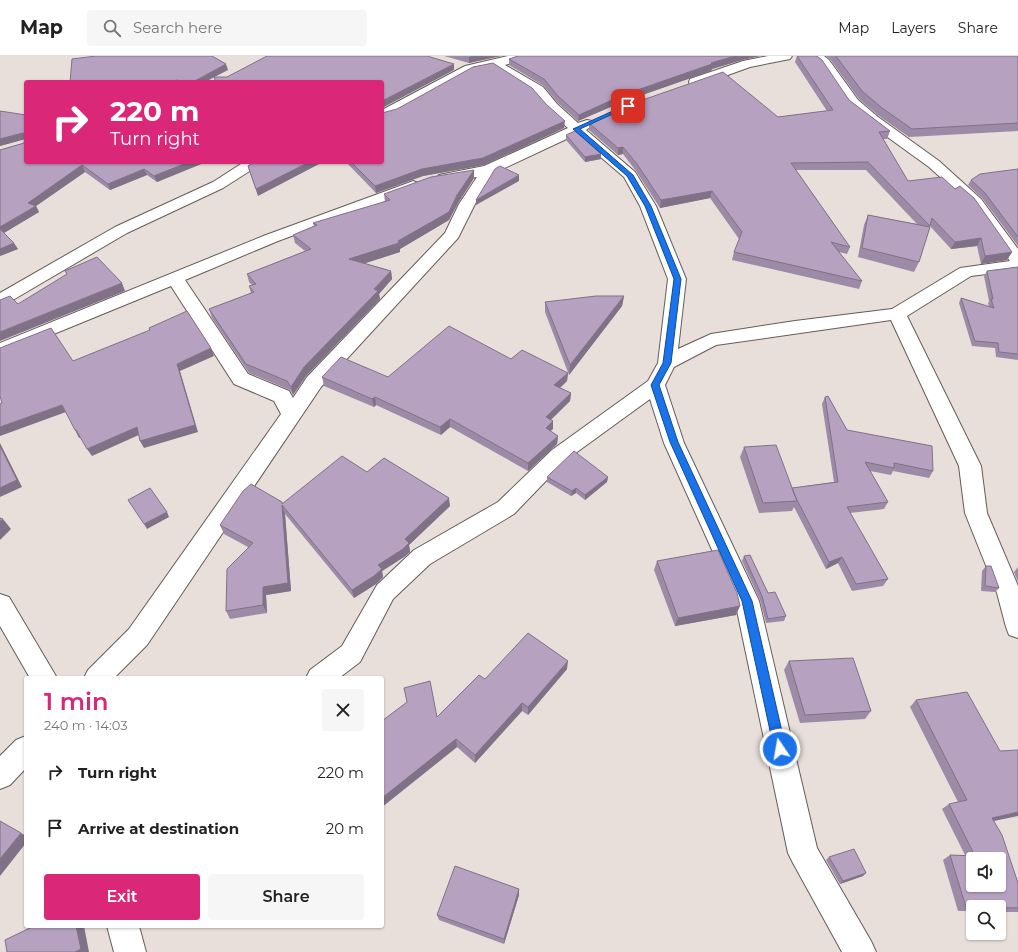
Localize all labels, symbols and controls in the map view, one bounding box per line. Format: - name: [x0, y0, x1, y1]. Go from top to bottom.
- search box: [87, 10, 367, 46]
- text: Map: [20, 16, 63, 39]
- icon: search: [101, 17, 123, 39]
- text: Search here: [133, 18, 222, 37]
- text: Map: [838, 19, 869, 37]
- text: Layers: [891, 19, 936, 37]
- text: Share: [958, 19, 998, 37]
- pin: [611, 89, 645, 123]
- text: 220 m: [110, 94, 199, 128]
- icon: arrive: [617, 95, 639, 117]
- icon: right: [44, 96, 96, 148]
- text: Turn right: [110, 128, 200, 150]
- text: 1 min: [44, 687, 108, 716]
- button: close: [322, 689, 364, 731]
- text: 240 m · 14:03: [44, 717, 128, 733]
- position arrow: [759, 728, 801, 770]
- icon: right: [44, 761, 66, 783]
- text: Turn right: [78, 763, 157, 782]
- text: 220 m: [317, 763, 364, 782]
- icon: arrive: [44, 817, 66, 839]
- text: Arrive at destination: [78, 819, 239, 838]
- text: 20 m: [326, 819, 364, 838]
- map controls: [966, 852, 1006, 940]
- button: sound: [966, 852, 1006, 892]
- button: Exit: [44, 874, 200, 920]
- button: Share: [208, 874, 364, 920]
- button: search: [966, 900, 1006, 940]

